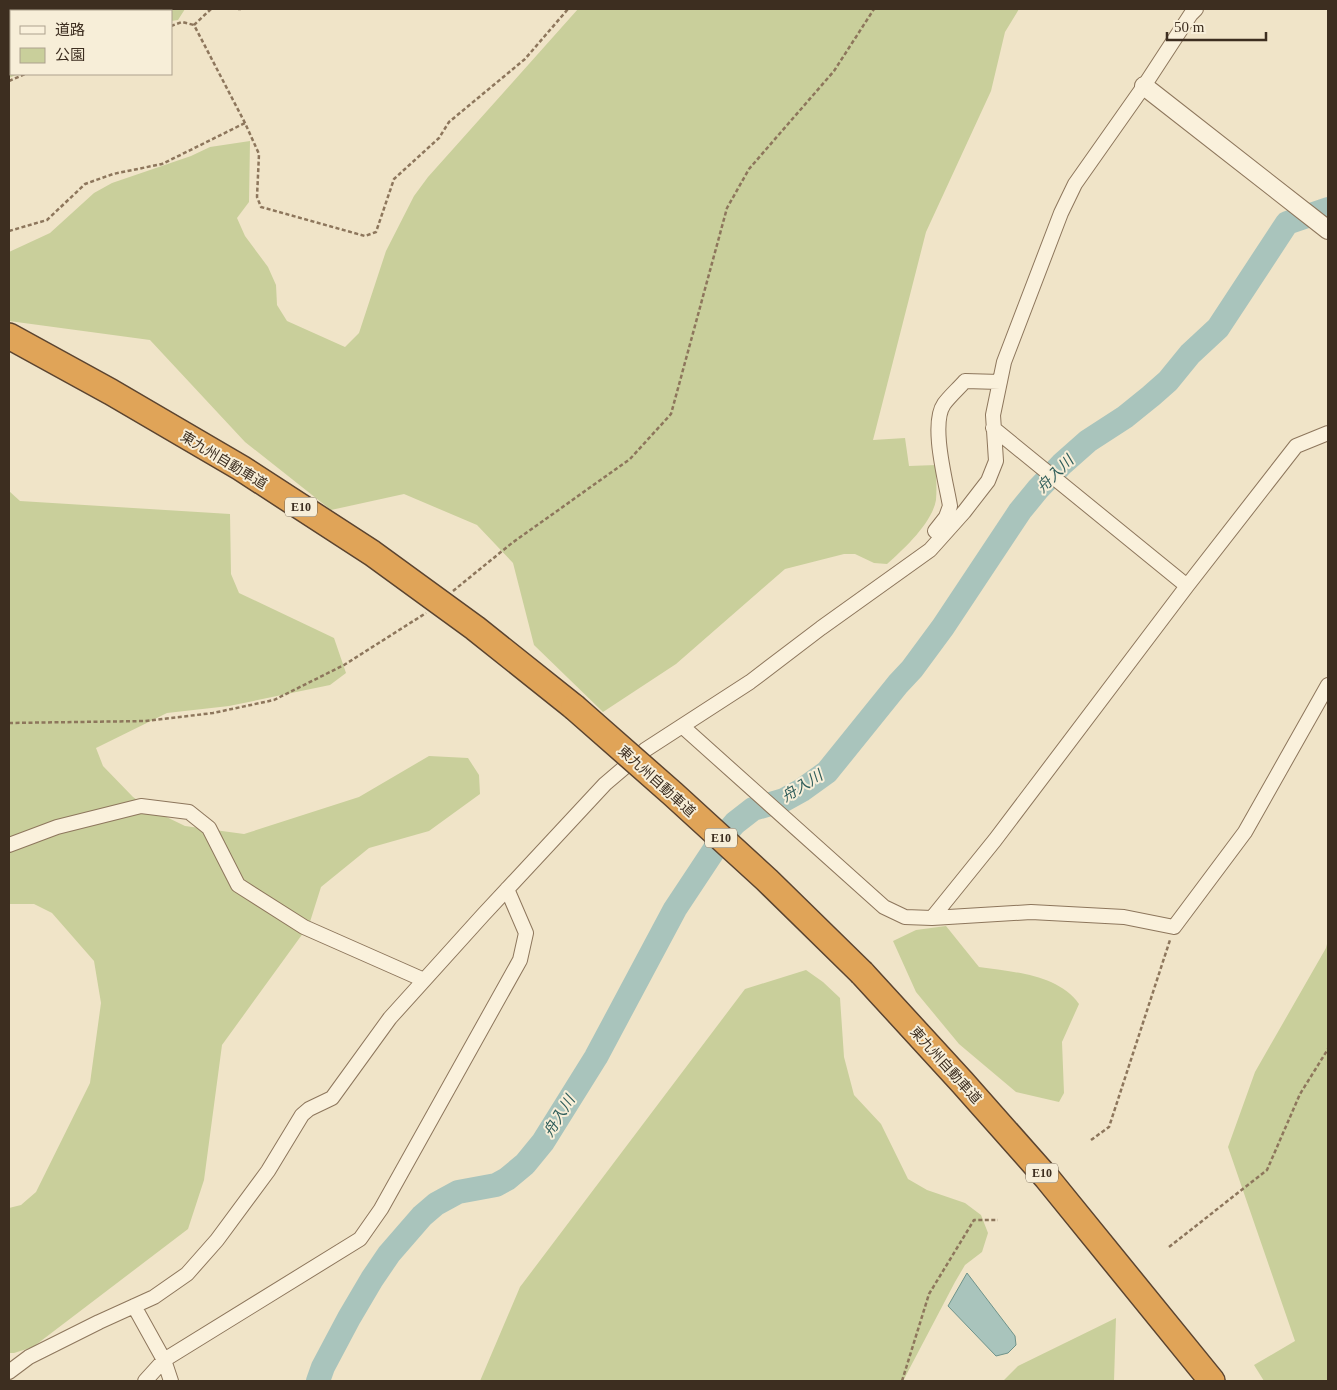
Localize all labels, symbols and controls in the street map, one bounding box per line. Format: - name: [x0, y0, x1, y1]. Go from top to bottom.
- legend: [10, 10, 172, 75]
- scale bar: [1167, 10, 1266, 42]
- text: 50 m: [1174, 19, 1205, 35]
- text: 道路: [55, 22, 85, 38]
- text: 公園: [55, 47, 85, 63]
- street label: 東九州自動車道: [178, 428, 270, 492]
- water label: 舟入川: [1033, 451, 1078, 496]
- road number: E10: [285, 498, 317, 516]
- street label: 東九州自動車道: [615, 742, 699, 820]
- water label: 舟入川: [779, 766, 827, 805]
- road number: E10: [705, 828, 737, 848]
- street label: 東九州自動車道: [907, 1023, 985, 1107]
- water label: 舟入川: [540, 1091, 579, 1139]
- road number: E10: [1026, 1164, 1058, 1182]

